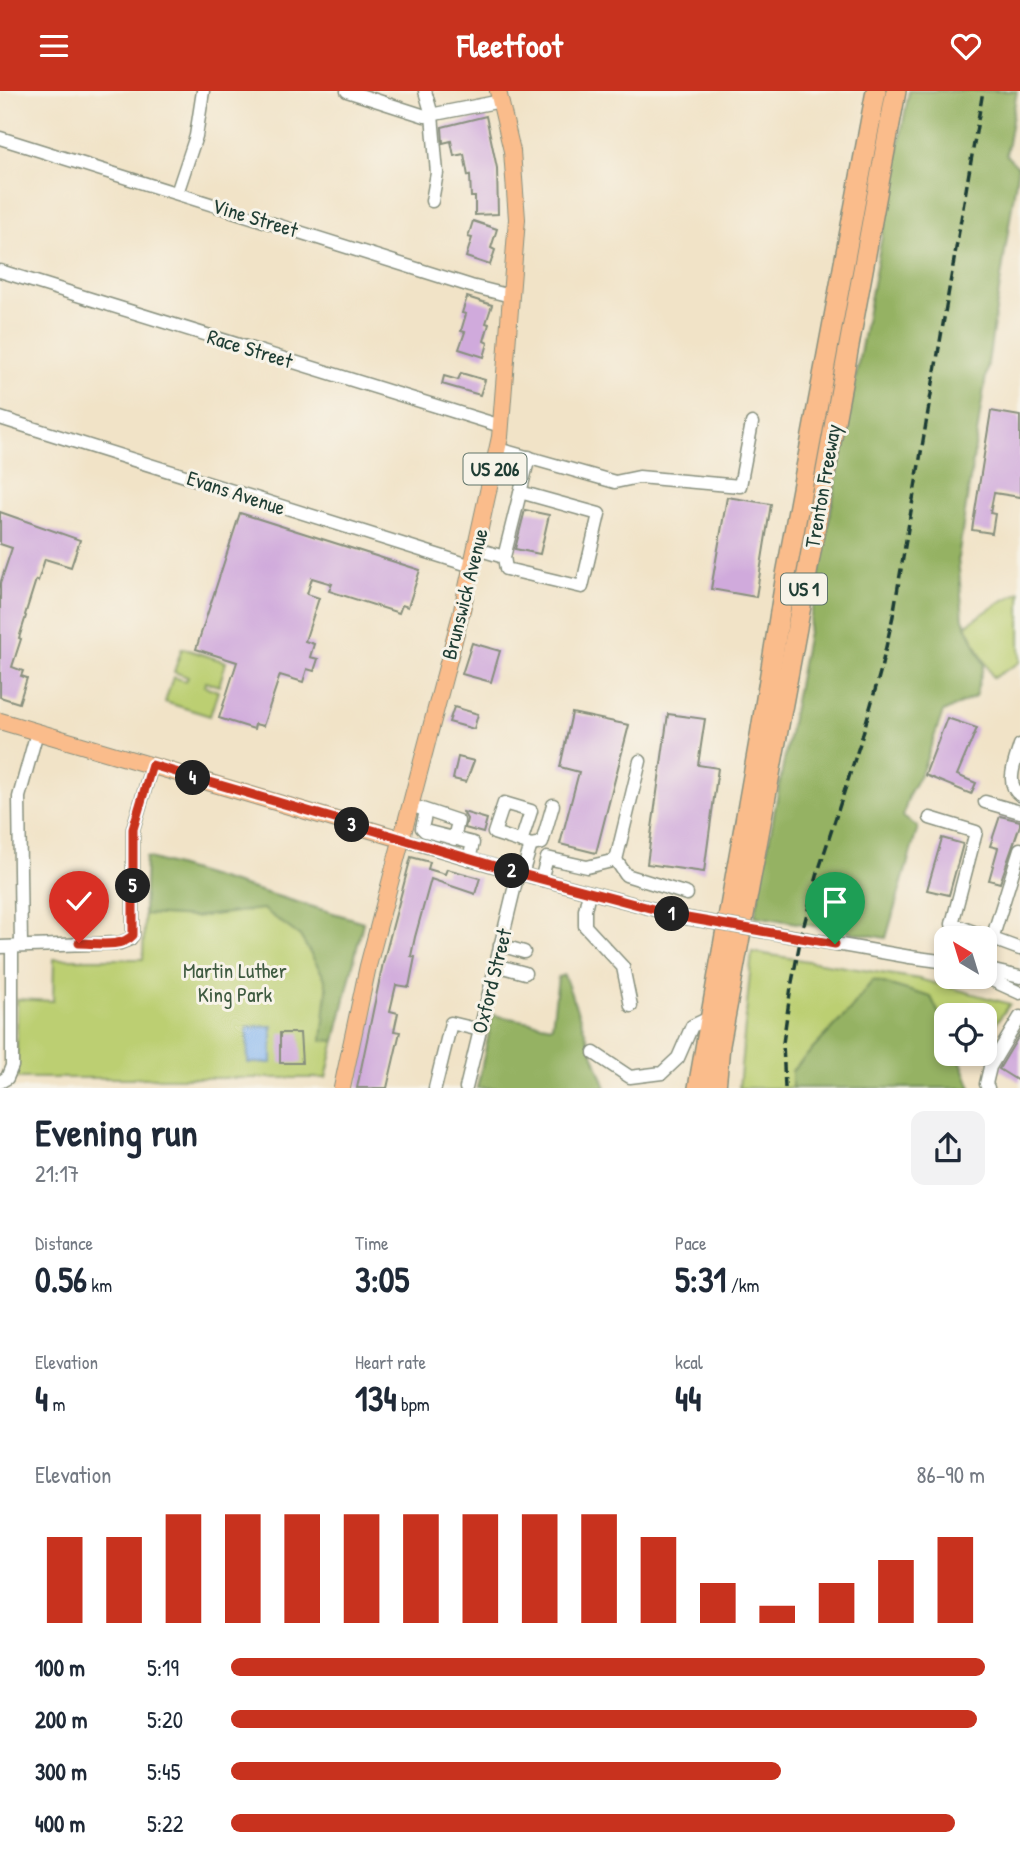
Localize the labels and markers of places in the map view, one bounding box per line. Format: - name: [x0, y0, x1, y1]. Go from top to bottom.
- pin: 4: [176, 761, 210, 795]
- pin: 3: [334, 807, 370, 843]
- pin: 2: [494, 853, 530, 889]
- pin: 5: [116, 869, 150, 903]
- pin: [49, 871, 109, 943]
- pin: [805, 872, 865, 944]
- pin: 1: [654, 897, 690, 931]

